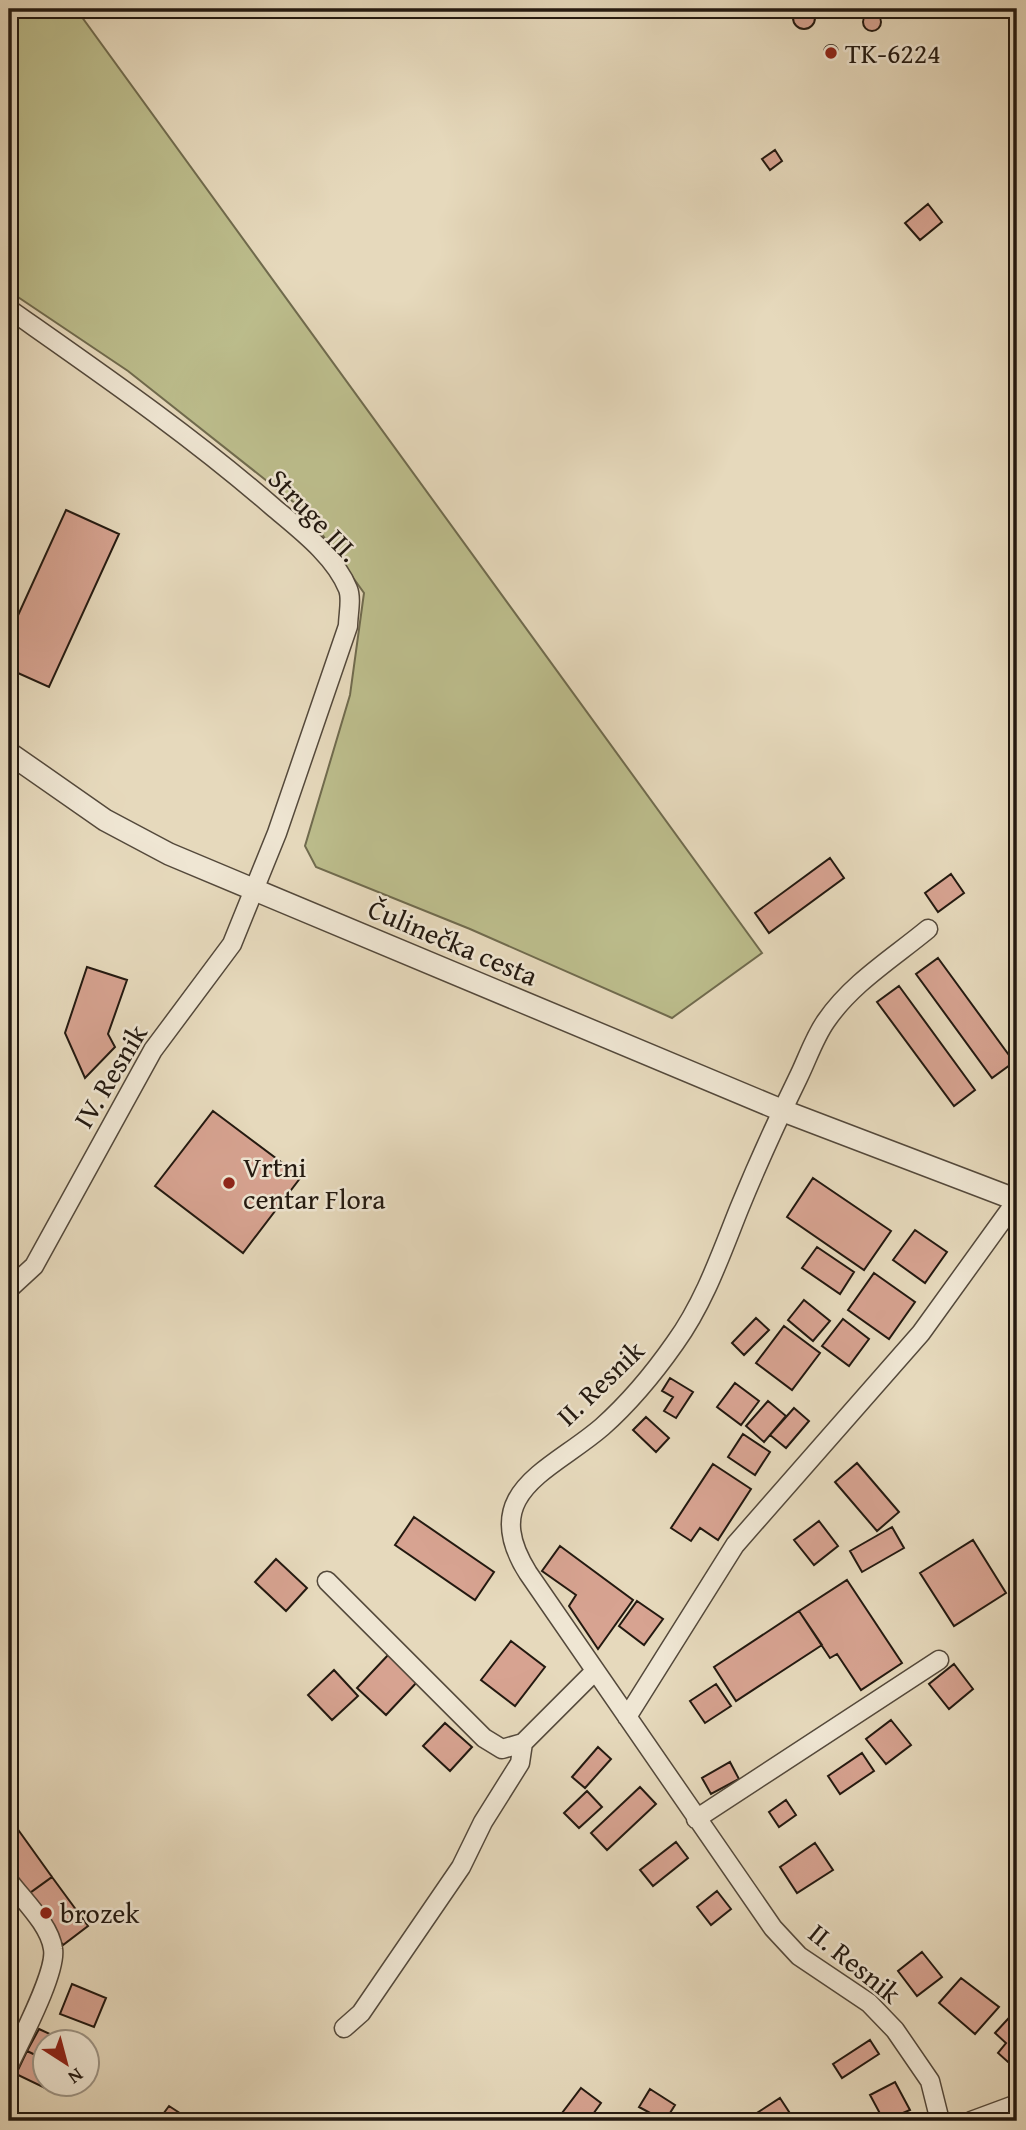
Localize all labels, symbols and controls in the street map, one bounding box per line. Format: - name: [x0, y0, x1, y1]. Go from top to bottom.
- place label: TK-6224: [845, 32, 941, 73]
- marker: TK-6224: [823, 45, 839, 61]
- street label: Struge III.: [259, 459, 369, 571]
- street label: Čulinečka cesta: [362, 887, 545, 996]
- street label: IV. Resnik: [63, 1015, 157, 1135]
- place label: Vrtni centar Flora: [243, 1146, 386, 1219]
- marker: Vrtni centar Flora: [221, 1175, 237, 1191]
- street label: II. Resnik: [546, 1330, 653, 1435]
- place label: brozek: [60, 1892, 140, 1933]
- marker: brozek: [38, 1905, 54, 1921]
- street label: II. Resnik: [800, 1913, 911, 2013]
- north arrow: [32, 2028, 102, 2098]
- text: N: [62, 2062, 89, 2092]

